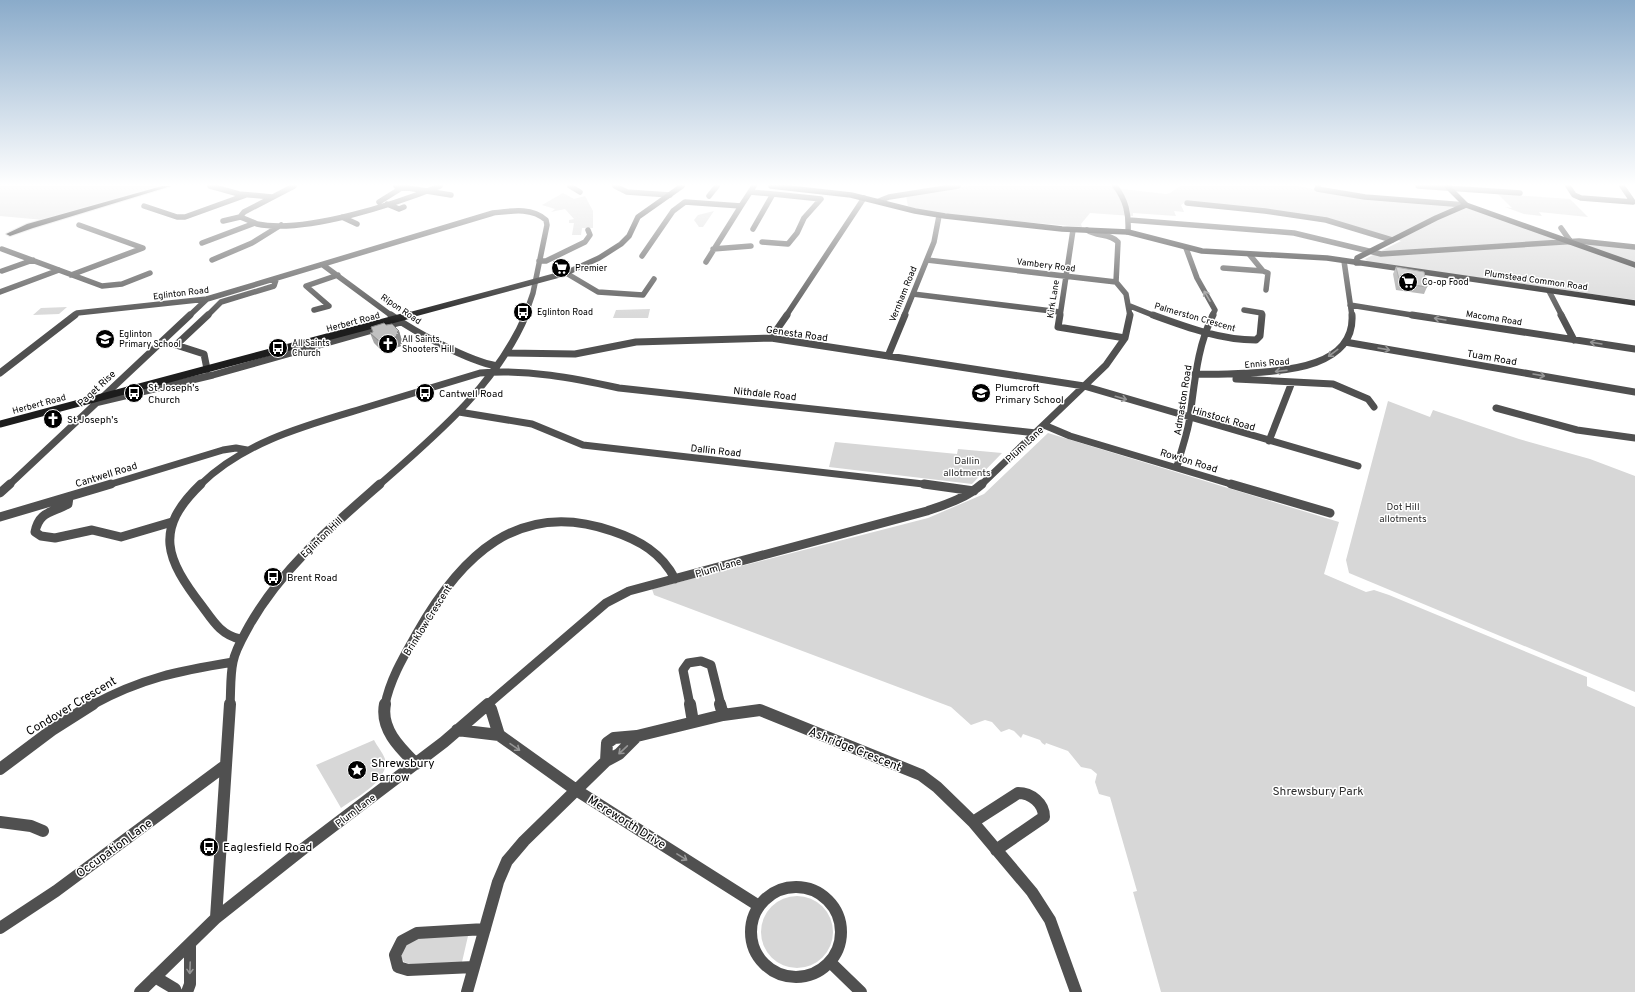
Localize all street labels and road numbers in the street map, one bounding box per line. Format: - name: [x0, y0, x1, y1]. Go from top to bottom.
- street label: Vambery Road: [1016, 256, 1076, 275]
- street label: Vernham Road: [887, 265, 920, 324]
- street label: Plumstead Common Road: [1483, 268, 1588, 293]
- street label: Kirk Lane: [1045, 279, 1062, 319]
- street label: Eglinton Road: [153, 285, 210, 302]
- street label: Ripon Road: [378, 292, 423, 327]
- street label: Palmerston Crescent: [1153, 301, 1237, 334]
- street label: Macoma Road: [1465, 309, 1523, 328]
- street label: Herbert Road: [325, 310, 381, 335]
- street label: Genesta Road: [765, 324, 829, 345]
- street label: Tuam Road: [1466, 348, 1518, 369]
- street label: Ennis Road: [1244, 356, 1290, 371]
- street label: Admaston Road: [1172, 364, 1195, 436]
- street label: Paget Rise: [75, 368, 119, 410]
- street label: Nithdale Road: [733, 385, 797, 404]
- street label: Herbert Road: [11, 392, 67, 417]
- street label: Hinstock Road: [1191, 404, 1257, 435]
- street label: Plum Lane: [1003, 424, 1047, 466]
- street label: Dallin Road: [690, 442, 742, 461]
- street label: Rowton Road: [1158, 447, 1219, 476]
- street label: Cantwell Road: [74, 460, 139, 491]
- street label: Eglinton Hill: [298, 515, 346, 561]
- street label: Plum Lane: [694, 556, 743, 581]
- street label: Brinklow Crescent: [401, 583, 455, 659]
- street label: Condover Crescent: [23, 674, 120, 740]
- street label: Ashridge Crescent: [806, 724, 903, 776]
- street label: Plum Lane: [333, 792, 379, 831]
- street label: Mereworth Drive: [584, 792, 669, 853]
- street label: Occupation Lane: [73, 816, 156, 882]

